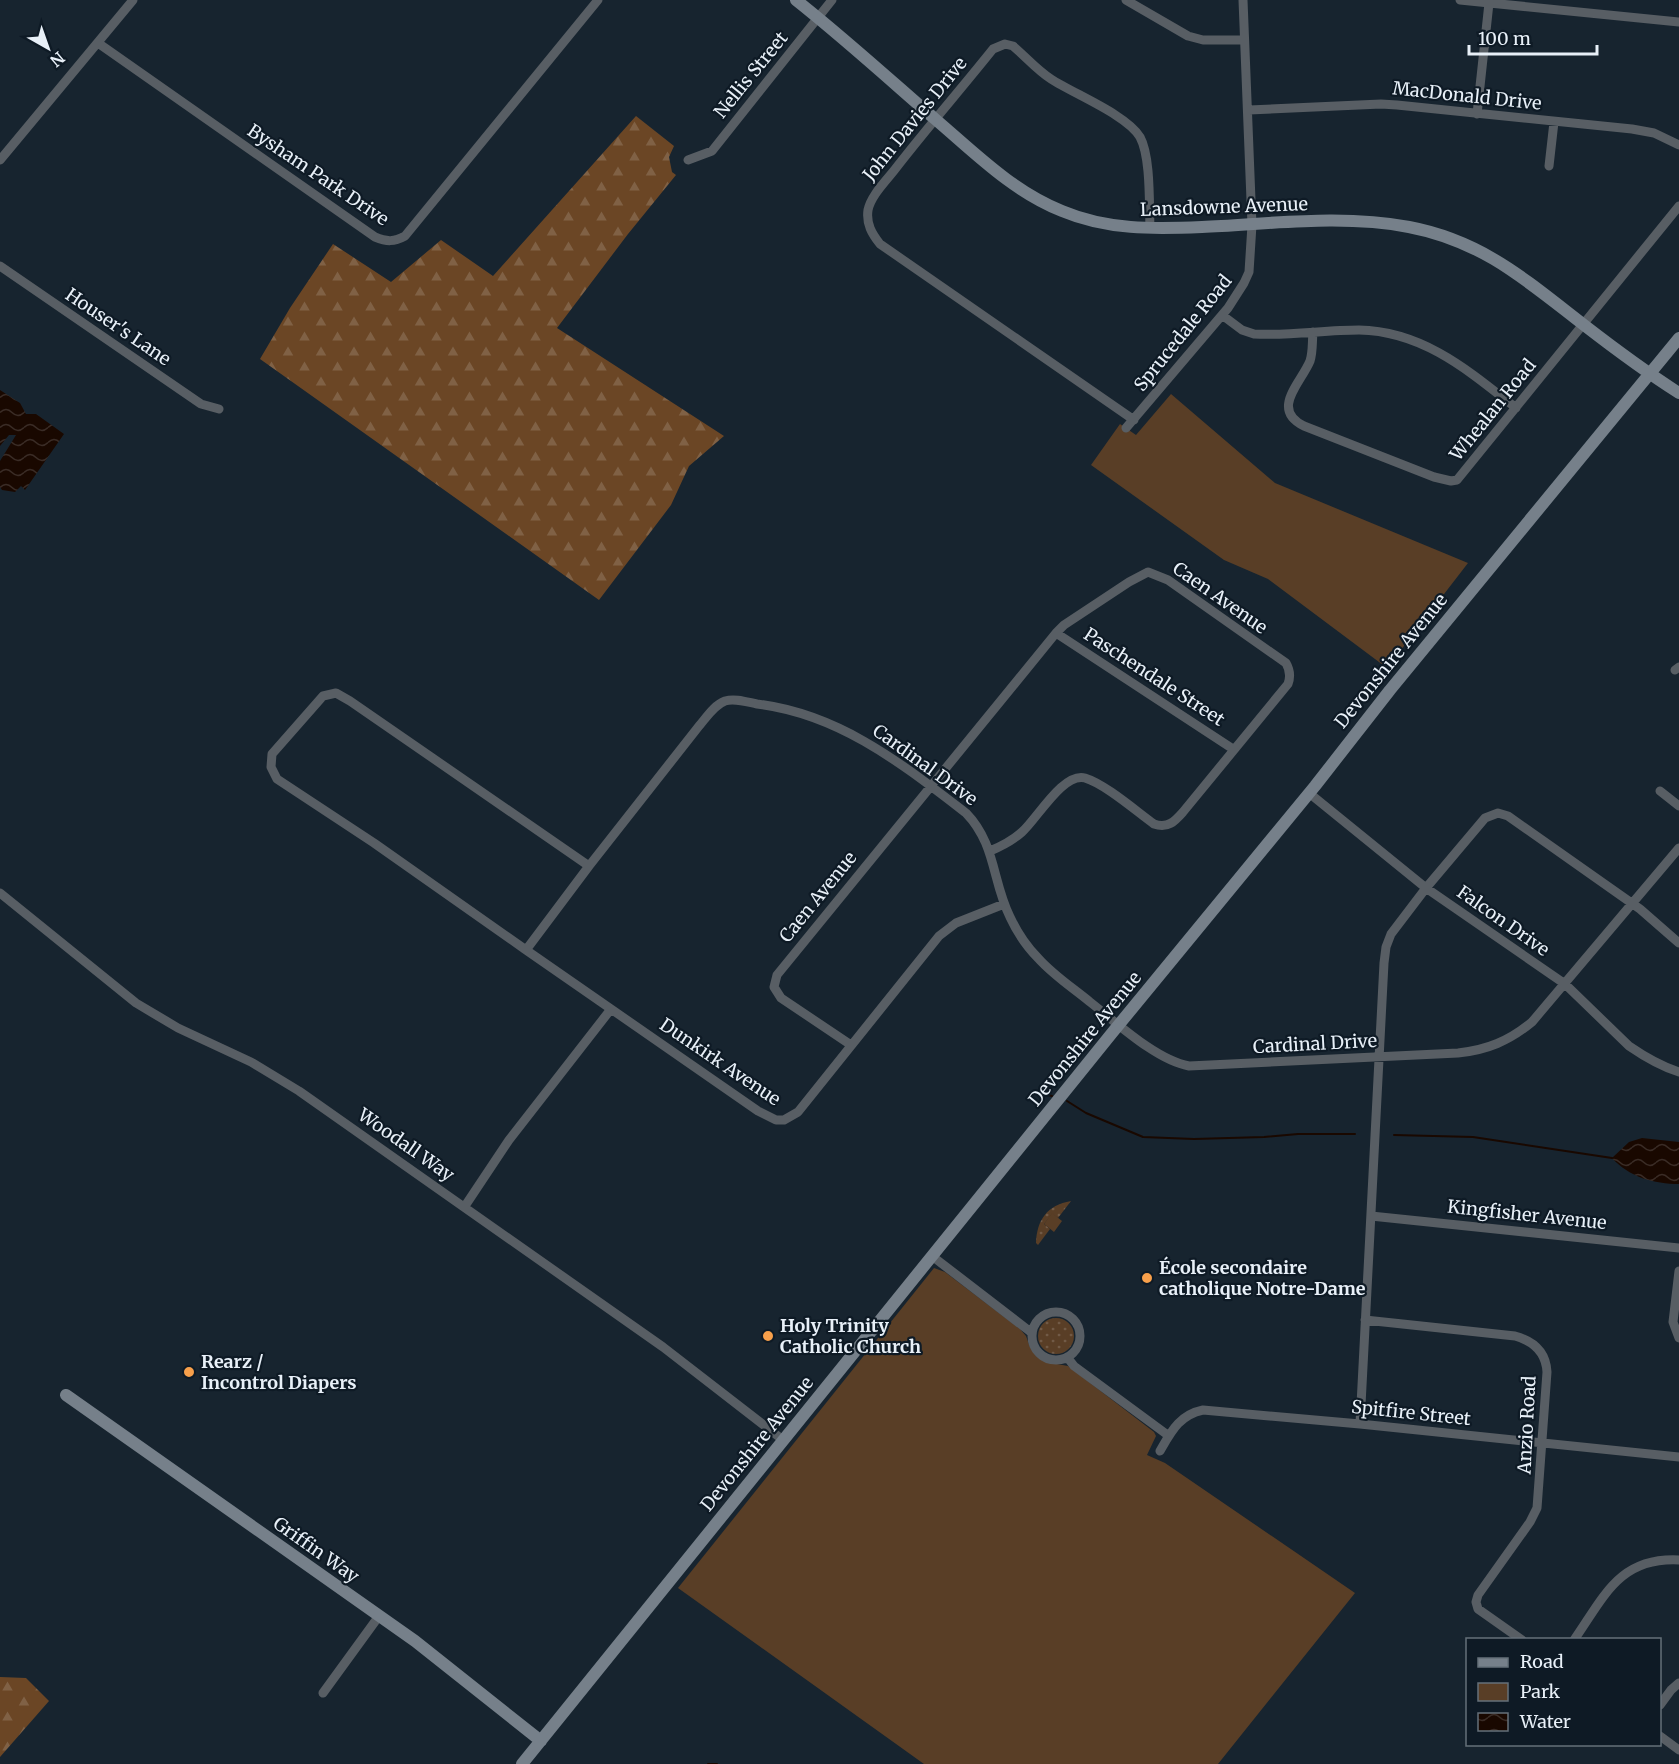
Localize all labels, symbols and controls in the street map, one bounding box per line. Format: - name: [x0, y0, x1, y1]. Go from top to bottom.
- north arrow: [18, 18, 78, 78]
- scale bar: [1469, 18, 1596, 56]
- street label: Nellis Street: [709, 27, 792, 123]
- text: 100 m: [1478, 27, 1531, 50]
- text: N: [46, 48, 69, 71]
- street label: John Davies Drive: [857, 52, 972, 186]
- street label: MacDonald Drive: [1391, 76, 1543, 115]
- street label: Bysham Park Drive: [243, 119, 393, 230]
- street label: Lansdowne Avenue: [1140, 192, 1308, 221]
- street label: Sprucedale Road: [1129, 270, 1237, 396]
- street label: Houser's Lane: [61, 283, 175, 370]
- street label: Whealan Road: [1444, 354, 1541, 466]
- street label: Caen Avenue: [1168, 557, 1272, 639]
- street label: Devonshire Avenue: [1329, 589, 1452, 733]
- street label: Paschendale Street: [1079, 622, 1229, 731]
- street label: Cardinal Drive: [868, 719, 982, 810]
- street label: Caen Avenue: [774, 847, 861, 947]
- street label: Falcon Drive: [1453, 880, 1554, 961]
- street label: Devonshire Avenue: [1023, 967, 1146, 1111]
- street label: Dunkirk Avenue: [656, 1013, 785, 1110]
- street label: Cardinal Drive: [1252, 1029, 1378, 1058]
- street label: Woodall Way: [353, 1102, 459, 1187]
- street label: Kingfisher Avenue: [1446, 1195, 1608, 1234]
- place label: École secondaire catholique Notre-Dame: [1159, 1256, 1366, 1300]
- marker: École secondaire catholique Notre-Dame: [1140, 1271, 1154, 1285]
- place label: Holy Trinity Catholic Church: [780, 1314, 921, 1358]
- marker: Holy Trinity Catholic Church: [761, 1329, 775, 1343]
- place label: Rearz / Incontrol Diapers: [201, 1350, 357, 1394]
- marker: Rearz / Incontrol Diapers: [182, 1365, 196, 1379]
- street label: Devonshire Avenue: [695, 1372, 818, 1516]
- street label: Anzio Road: [1512, 1375, 1541, 1476]
- street label: Spitfire Street: [1350, 1395, 1472, 1430]
- street label: Griffin Way: [269, 1512, 364, 1588]
- legend: [1466, 1638, 1661, 1746]
- text: Road: [1520, 1650, 1564, 1673]
- text: Park: [1520, 1680, 1561, 1703]
- text: Water: [1519, 1710, 1571, 1733]

